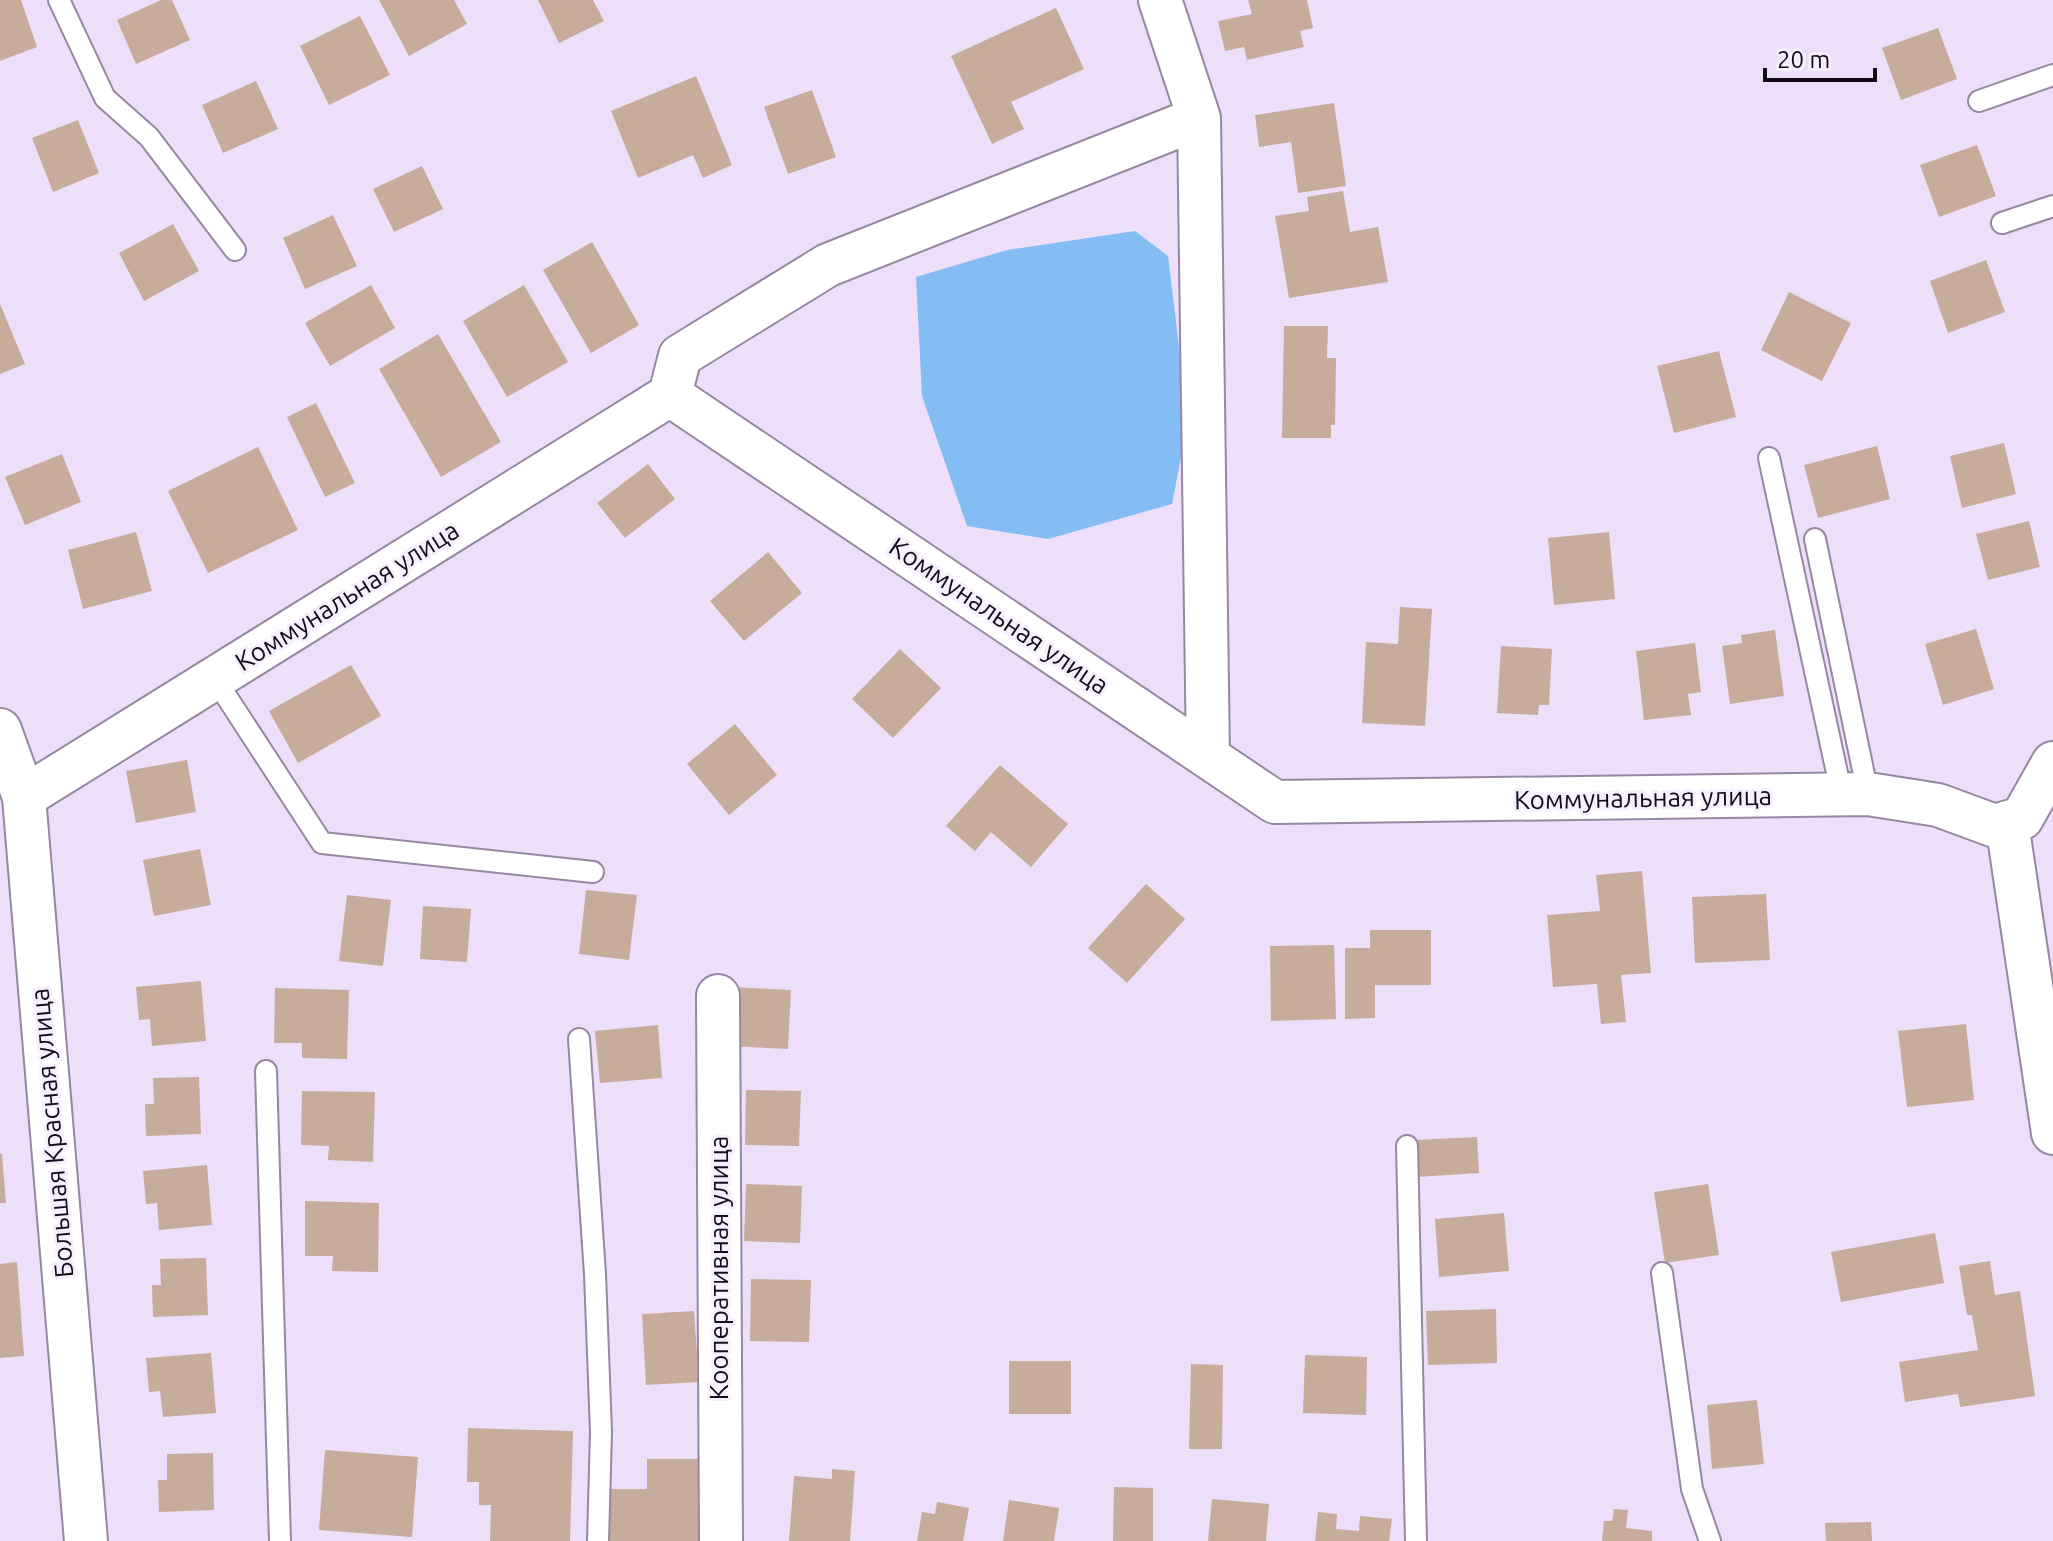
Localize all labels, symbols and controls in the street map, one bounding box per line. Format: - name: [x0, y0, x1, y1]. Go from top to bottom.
- scale bar: [1765, 32, 1875, 82]
- text: 20 m: [1777, 46, 1830, 73]
- street label: Коммунальная улица: [230, 515, 464, 676]
- street label: Коммунальная улица: [884, 531, 1114, 700]
- street label: Коммунальная улица: [1514, 781, 1772, 814]
- street label: Большая Красная улица: [24, 987, 79, 1279]
- street label: Кооперативная улица: [704, 1136, 733, 1400]

